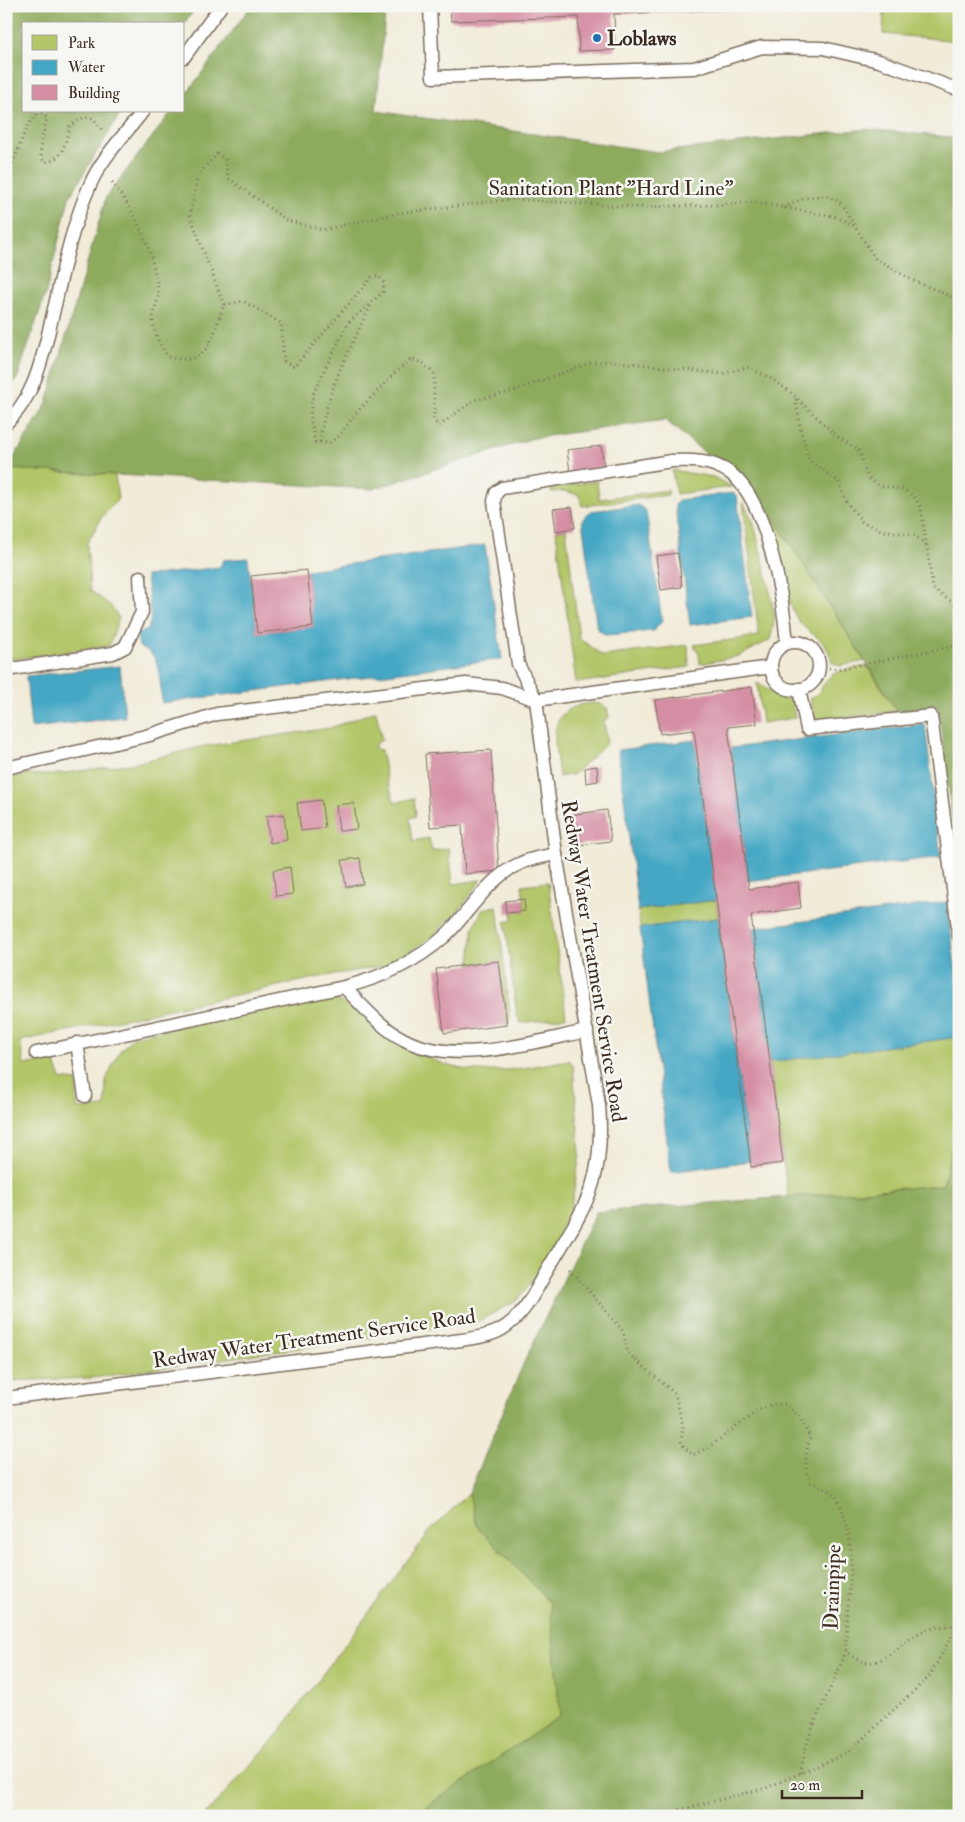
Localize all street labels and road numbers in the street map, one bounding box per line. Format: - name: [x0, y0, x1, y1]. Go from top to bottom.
- street label: Sanitation Plant "Hard Line": [488, 175, 734, 202]
- street label: Redway Water Treatment Service Road: [555, 798, 632, 1125]
- street label: Redway Water Treatment Service Road: [151, 1302, 478, 1375]
- street label: Drainpipe: [818, 1544, 847, 1630]

